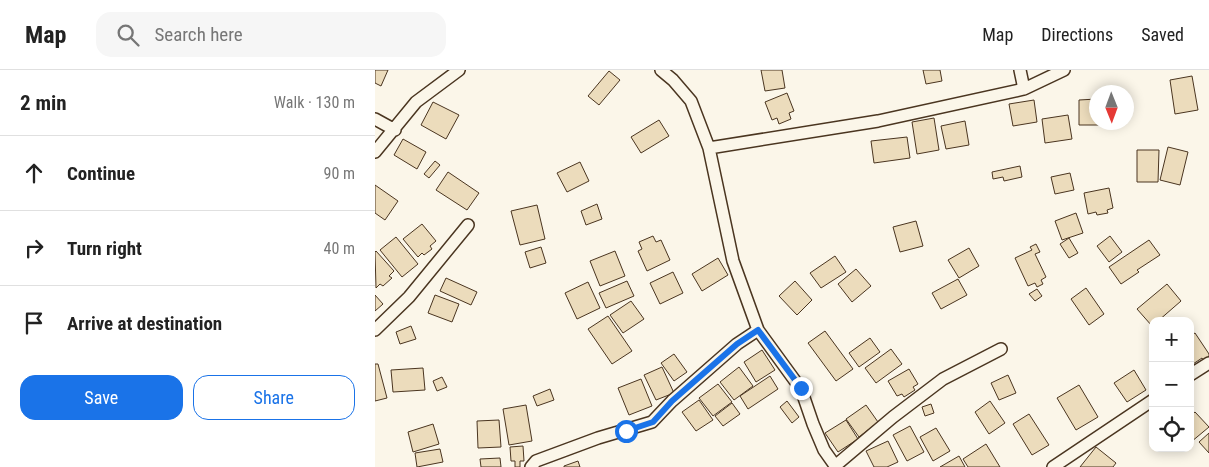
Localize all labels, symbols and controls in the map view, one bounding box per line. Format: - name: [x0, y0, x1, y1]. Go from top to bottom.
- search box: [96, 12, 446, 57]
- text: Map: [25, 21, 66, 49]
- icon: search: [114, 21, 142, 49]
- text: Search here: [154, 23, 243, 46]
- text: Map: [982, 24, 1013, 45]
- text: Directions: [1041, 24, 1113, 45]
- text: Saved: [1141, 24, 1184, 45]
- north arrow: [1089, 85, 1134, 130]
- text: 2 min: [20, 91, 67, 115]
- text: Walk · 130 m: [274, 93, 355, 112]
- icon: ahead: [20, 159, 48, 187]
- text: Continue: [67, 162, 135, 185]
- text: 90 m: [323, 164, 355, 183]
- icon: right: [20, 234, 48, 262]
- text: Turn right: [67, 237, 142, 260]
- text: 40 m: [323, 239, 355, 258]
- icon: arrive: [20, 309, 48, 337]
- text: Arrive at destination: [67, 312, 222, 335]
- map controls: [1149, 317, 1194, 452]
- button: +: [1149, 317, 1194, 362]
- button: −: [1149, 362, 1194, 407]
- button: Save: [20, 375, 183, 420]
- button: Share: [193, 375, 355, 420]
- route end: [790, 377, 813, 400]
- button: locate: [1149, 407, 1194, 452]
- route start: [615, 420, 638, 443]

